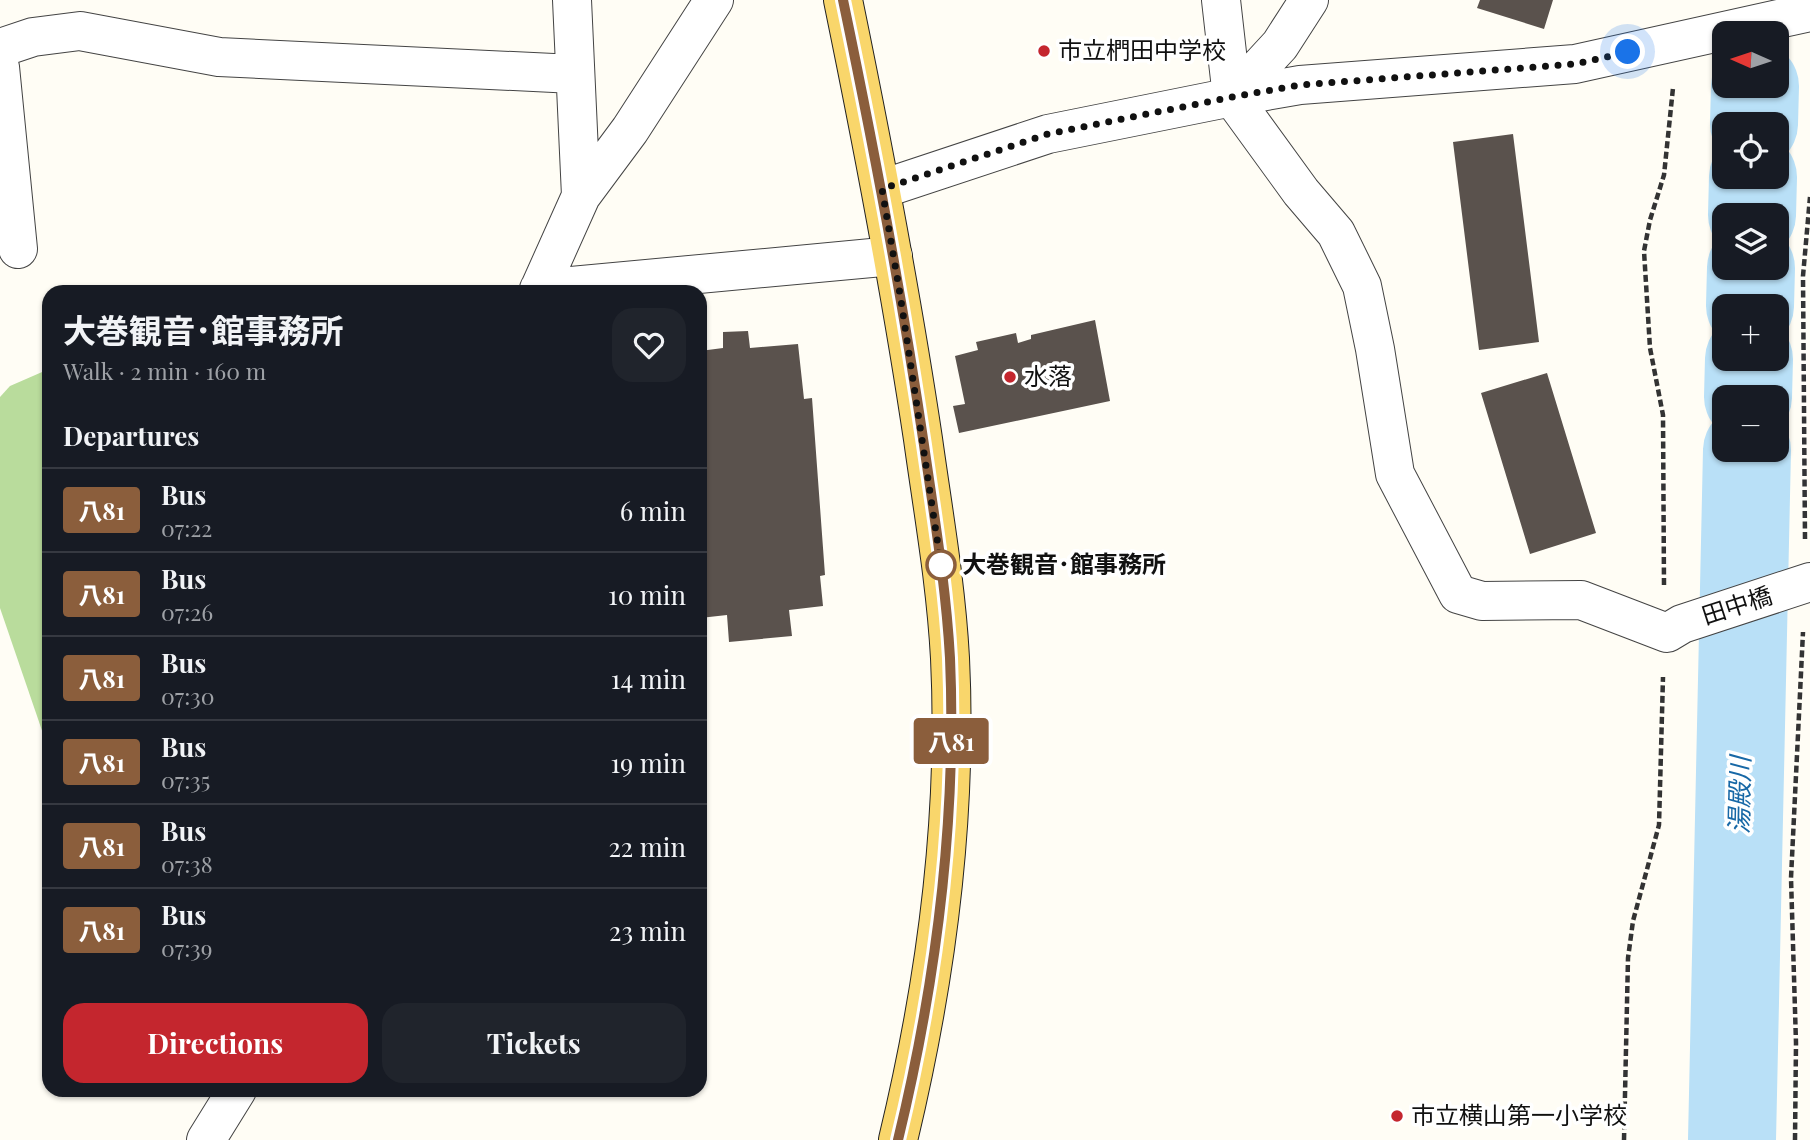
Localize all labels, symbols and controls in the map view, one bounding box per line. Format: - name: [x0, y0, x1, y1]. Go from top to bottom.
- north arrow: [1712, 21, 1788, 98]
- map controls: [1712, 21, 1789, 462]
- place label: 市立椚田中学校: [1058, 33, 1226, 65]
- your location: [1610, 34, 1645, 69]
- marker: 市立椚田中学校: [1036, 43, 1052, 59]
- button: locate: [1712, 112, 1789, 189]
- button: layers: [1712, 203, 1789, 280]
- button: +: [1712, 294, 1789, 371]
- text: 大巻観音･館事務所: [63, 307, 344, 351]
- button: heart: [612, 308, 686, 382]
- text: Walk · 2 min · 160 m: [63, 355, 266, 386]
- place label: 水落: [1024, 359, 1072, 391]
- marker: 水落: [1002, 369, 1018, 385]
- button: −: [1712, 385, 1789, 462]
- text: Departures: [63, 418, 199, 453]
- text: Bus: [161, 477, 206, 512]
- text: 6 min: [620, 493, 686, 528]
- text: 八81: [78, 494, 125, 526]
- text: 07:22: [161, 512, 212, 543]
- place label: 大巻観音･館事務所: [962, 547, 1166, 579]
- marker: 大巻観音･館事務所: [926, 550, 956, 580]
- text: Bus: [161, 561, 206, 596]
- text: 10 min: [608, 577, 686, 612]
- text: 八81: [78, 578, 125, 610]
- street label: 田中橋: [1697, 578, 1776, 630]
- text: 07:26: [161, 596, 213, 627]
- text: Bus: [161, 645, 206, 680]
- text: 14 min: [611, 661, 686, 696]
- text: 八81: [78, 662, 125, 694]
- text: 07:30: [161, 680, 214, 711]
- line badge: 八81: [911, 718, 991, 764]
- text: 八81: [928, 725, 974, 757]
- text: Bus: [161, 729, 206, 764]
- text: 19 min: [610, 745, 686, 780]
- text: 八81: [78, 746, 125, 778]
- water label: 湯殿川: [1720, 753, 1757, 834]
- text: 07:35: [161, 764, 210, 795]
- text: Bus: [161, 813, 206, 848]
- text: 22 min: [608, 829, 686, 864]
- text: 八81: [78, 830, 125, 862]
- text: 07:38: [161, 848, 213, 879]
- text: Bus: [161, 897, 206, 932]
- text: 23 min: [609, 913, 686, 948]
- text: 八81: [78, 914, 125, 946]
- text: 07:39: [161, 932, 212, 963]
- button: Directions: [63, 1003, 368, 1083]
- button: Tickets: [382, 1003, 686, 1083]
- place label: 市立横山第一小学校: [1411, 1098, 1627, 1130]
- marker: 市立横山第一小学校: [1389, 1108, 1405, 1124]

